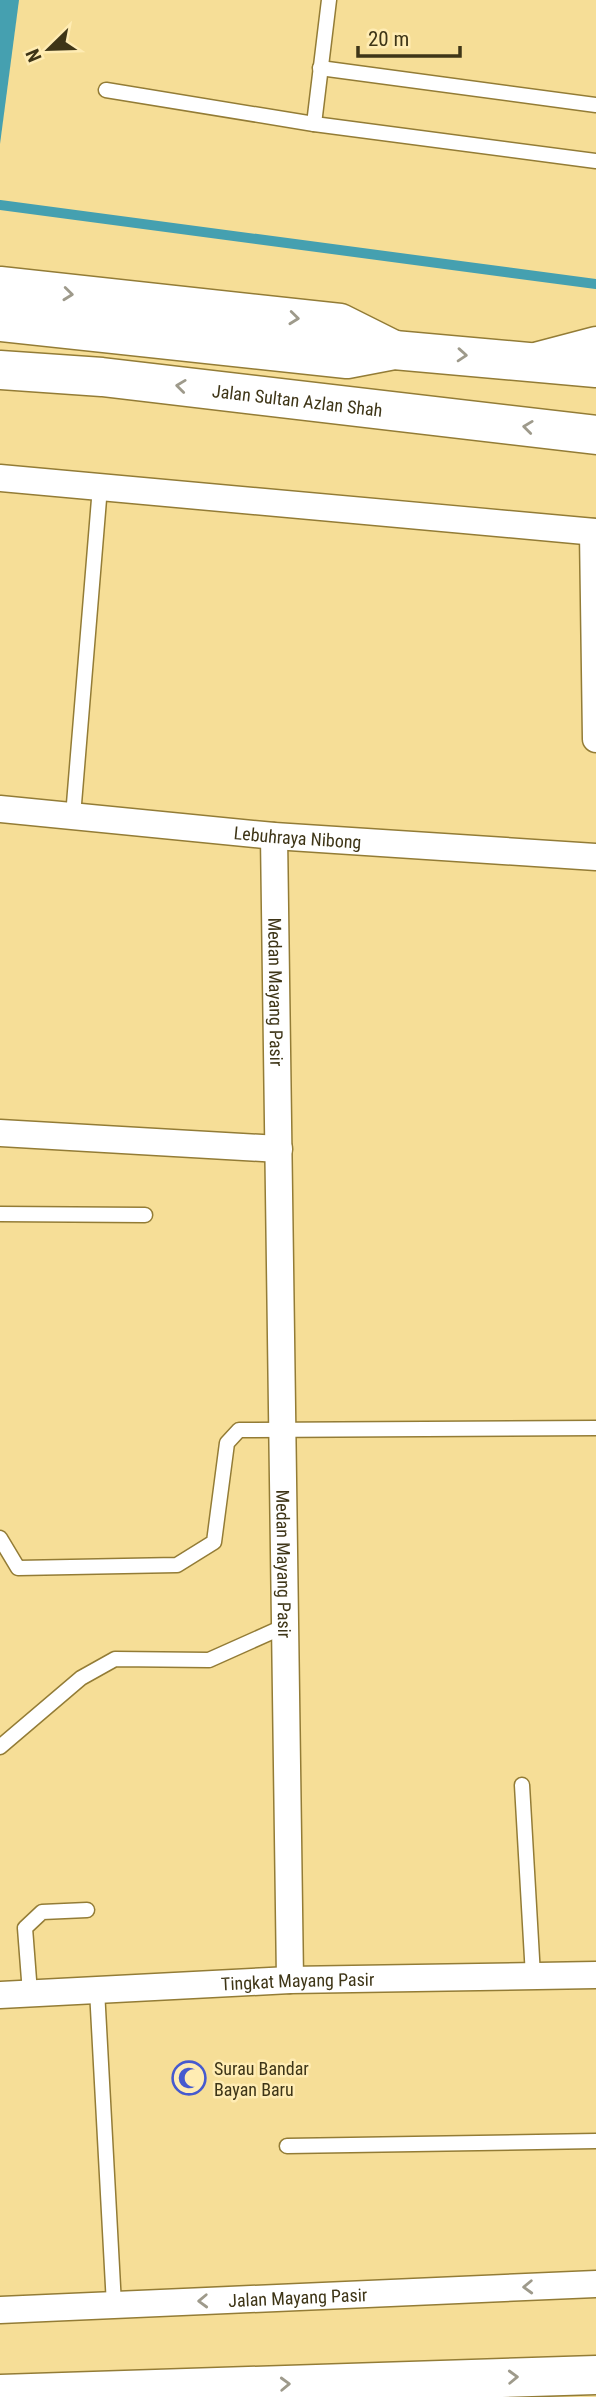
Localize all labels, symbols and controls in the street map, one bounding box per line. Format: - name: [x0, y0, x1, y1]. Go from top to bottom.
- north arrow: [14, 14, 84, 84]
- scale bar: [358, 14, 460, 58]
- text: 20 m: [368, 27, 409, 51]
- text: N: [21, 46, 47, 65]
- one-way arrow: [62, 286, 74, 301]
- one-way arrow: [289, 310, 300, 325]
- one-way arrow: [457, 348, 468, 363]
- one-way arrow: [175, 378, 187, 393]
- street label: Jalan Sultan Azlan Shah: [211, 380, 384, 420]
- one-way arrow: [522, 419, 534, 434]
- street label: Lebuhraya Nibong: [233, 822, 362, 852]
- street label: Medan Mayang Pasir: [265, 918, 288, 1067]
- street label: Medan Mayang Pasir: [273, 1489, 296, 1639]
- street label: Tingkat Mayang Pasir: [220, 1968, 375, 1994]
- place label: Surau Bandar Bayan Baru: [214, 2058, 309, 2100]
- mosque icon: Surau Bandar Bayan Baru: [170, 2059, 208, 2097]
- one-way arrow: [522, 2279, 533, 2294]
- street label: Jalan Mayang Pasir: [228, 2283, 368, 2311]
- one-way arrow: [197, 2293, 208, 2308]
- one-way arrow: [508, 2370, 519, 2385]
- one-way arrow: [280, 2376, 291, 2391]

